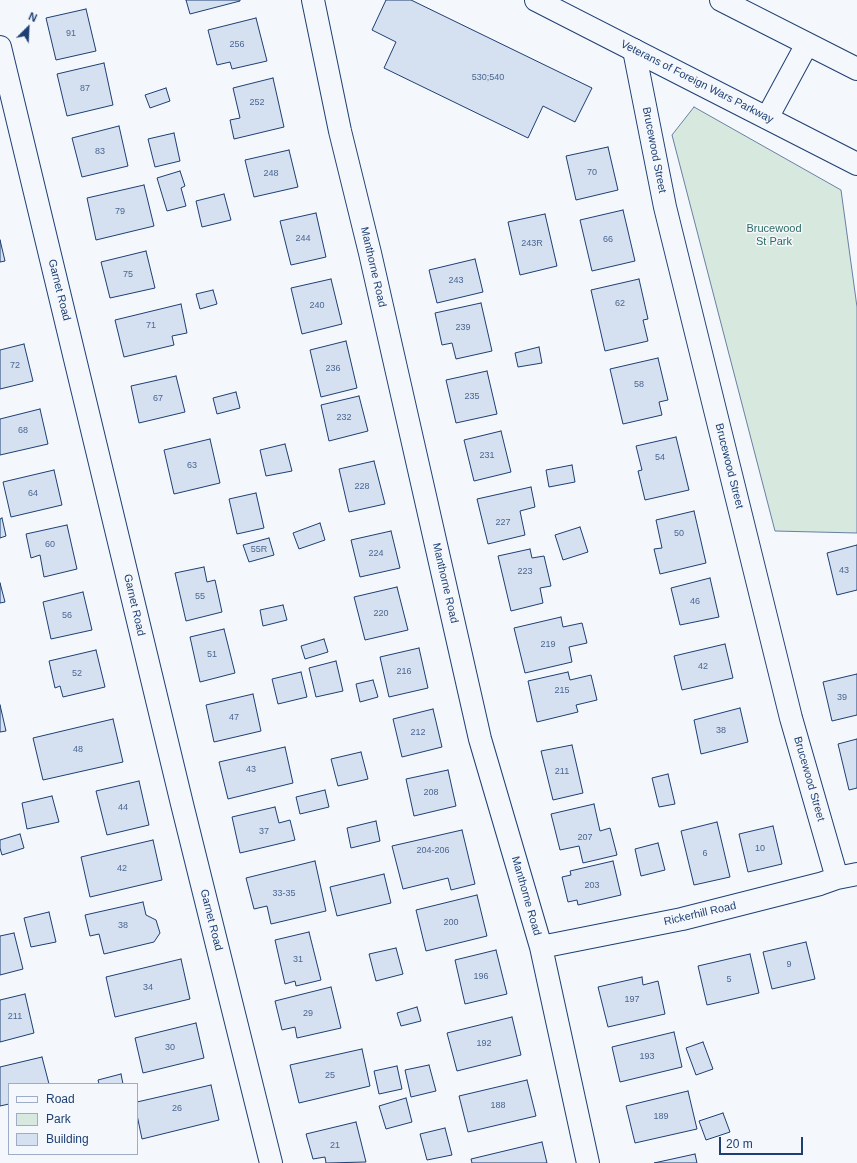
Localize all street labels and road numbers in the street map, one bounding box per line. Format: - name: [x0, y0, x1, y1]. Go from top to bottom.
- street label: Veterans of Foreign Wars Parkway: [618, 38, 776, 126]
- street label: Brucewood Street: [639, 106, 669, 194]
- street label: Manthorne Road: [357, 226, 389, 308]
- street label: Garnet Road: [45, 258, 73, 322]
- street label: Brucewood Street: [712, 422, 746, 510]
- street label: Manthorne Road: [429, 542, 461, 624]
- street label: Garnet Road: [120, 573, 148, 637]
- street label: Brucewood Street: [791, 735, 827, 823]
- street label: Manthorne Road: [508, 855, 544, 937]
- street label: Garnet Road: [197, 888, 225, 952]
- street label: Rickerhill Road: [662, 899, 738, 929]

